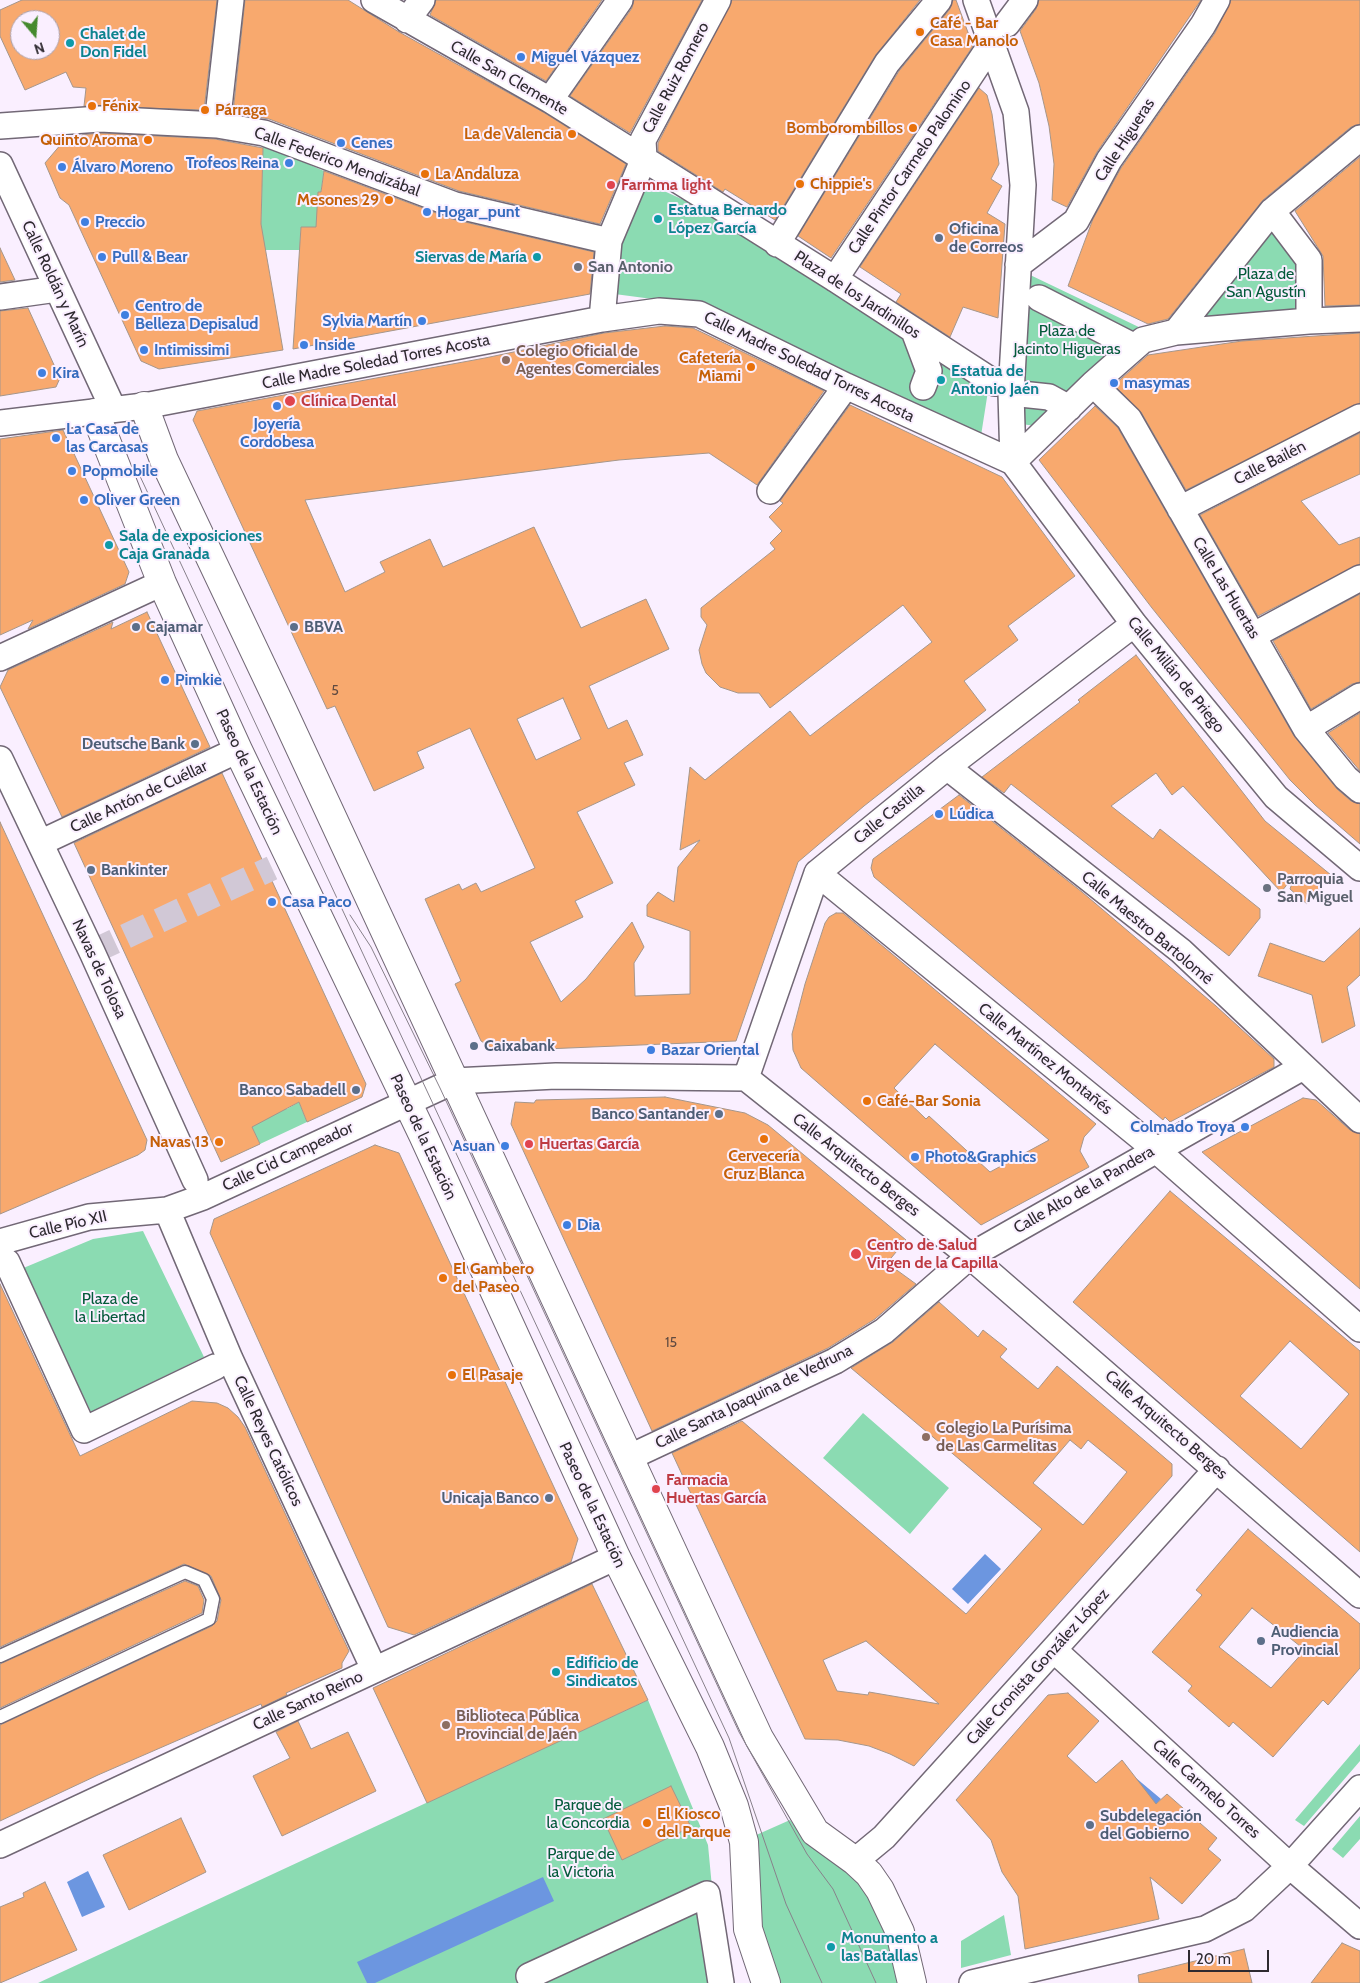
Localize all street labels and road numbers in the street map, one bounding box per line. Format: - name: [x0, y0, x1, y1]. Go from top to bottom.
- street label: Calle Ruiz Romero: [639, 19, 713, 137]
- street label: Calle San Clemente: [447, 37, 571, 119]
- street label: Calle Pintor Carmelo Palomino: [844, 76, 976, 258]
- street label: Calle Higueras: [1091, 95, 1159, 185]
- street label: Calle Federico Mendizábal: [251, 123, 423, 201]
- street label: Calle Roldán y Marín: [17, 218, 93, 350]
- street label: Plaza de los Jardinillos: [790, 247, 924, 343]
- street label: Calle Madre Soledad Torres Acosta: [701, 308, 917, 426]
- street label: Calle Madre Soledad Torres Acosta: [260, 330, 492, 394]
- street label: Calle Bailén: [1231, 437, 1309, 489]
- street label: Calle Las Huertas: [1188, 534, 1264, 642]
- street label: Calle Millán de Priego: [1123, 613, 1229, 737]
- street label: Paseo de la Estación: [211, 706, 287, 838]
- street label: Calle Antón de Cuéllar: [67, 757, 211, 837]
- street label: Calle Castilla: [850, 780, 928, 848]
- street label: Calle Maestro Bartolomé: [1077, 867, 1217, 989]
- street label: Navas de Tolosa: [68, 916, 130, 1022]
- street label: Calle Martínez Montañés: [974, 999, 1116, 1119]
- street label: Paseo de la Estación: [385, 1071, 461, 1203]
- street label: Calle Arquitecto Berges: [789, 1109, 923, 1221]
- street label: Calle Cid Campeador: [220, 1118, 356, 1196]
- street label: Calle Alto de la Pandera: [1010, 1142, 1158, 1238]
- street label: Calle Pío XII: [27, 1207, 109, 1243]
- street label: Calle Santa Joaquina de Vedruna: [652, 1341, 856, 1453]
- street label: Calle Arquitecto Berges: [1101, 1367, 1231, 1483]
- street label: Calle Reyes Católicos: [229, 1373, 307, 1509]
- street label: Paseo de la Estación: [554, 1439, 630, 1571]
- street label: Calle Cronista González López: [963, 1585, 1113, 1749]
- street label: Calle Santo Reino: [250, 1667, 366, 1735]
- street label: Calle Carmelo Torres: [1148, 1736, 1264, 1842]

